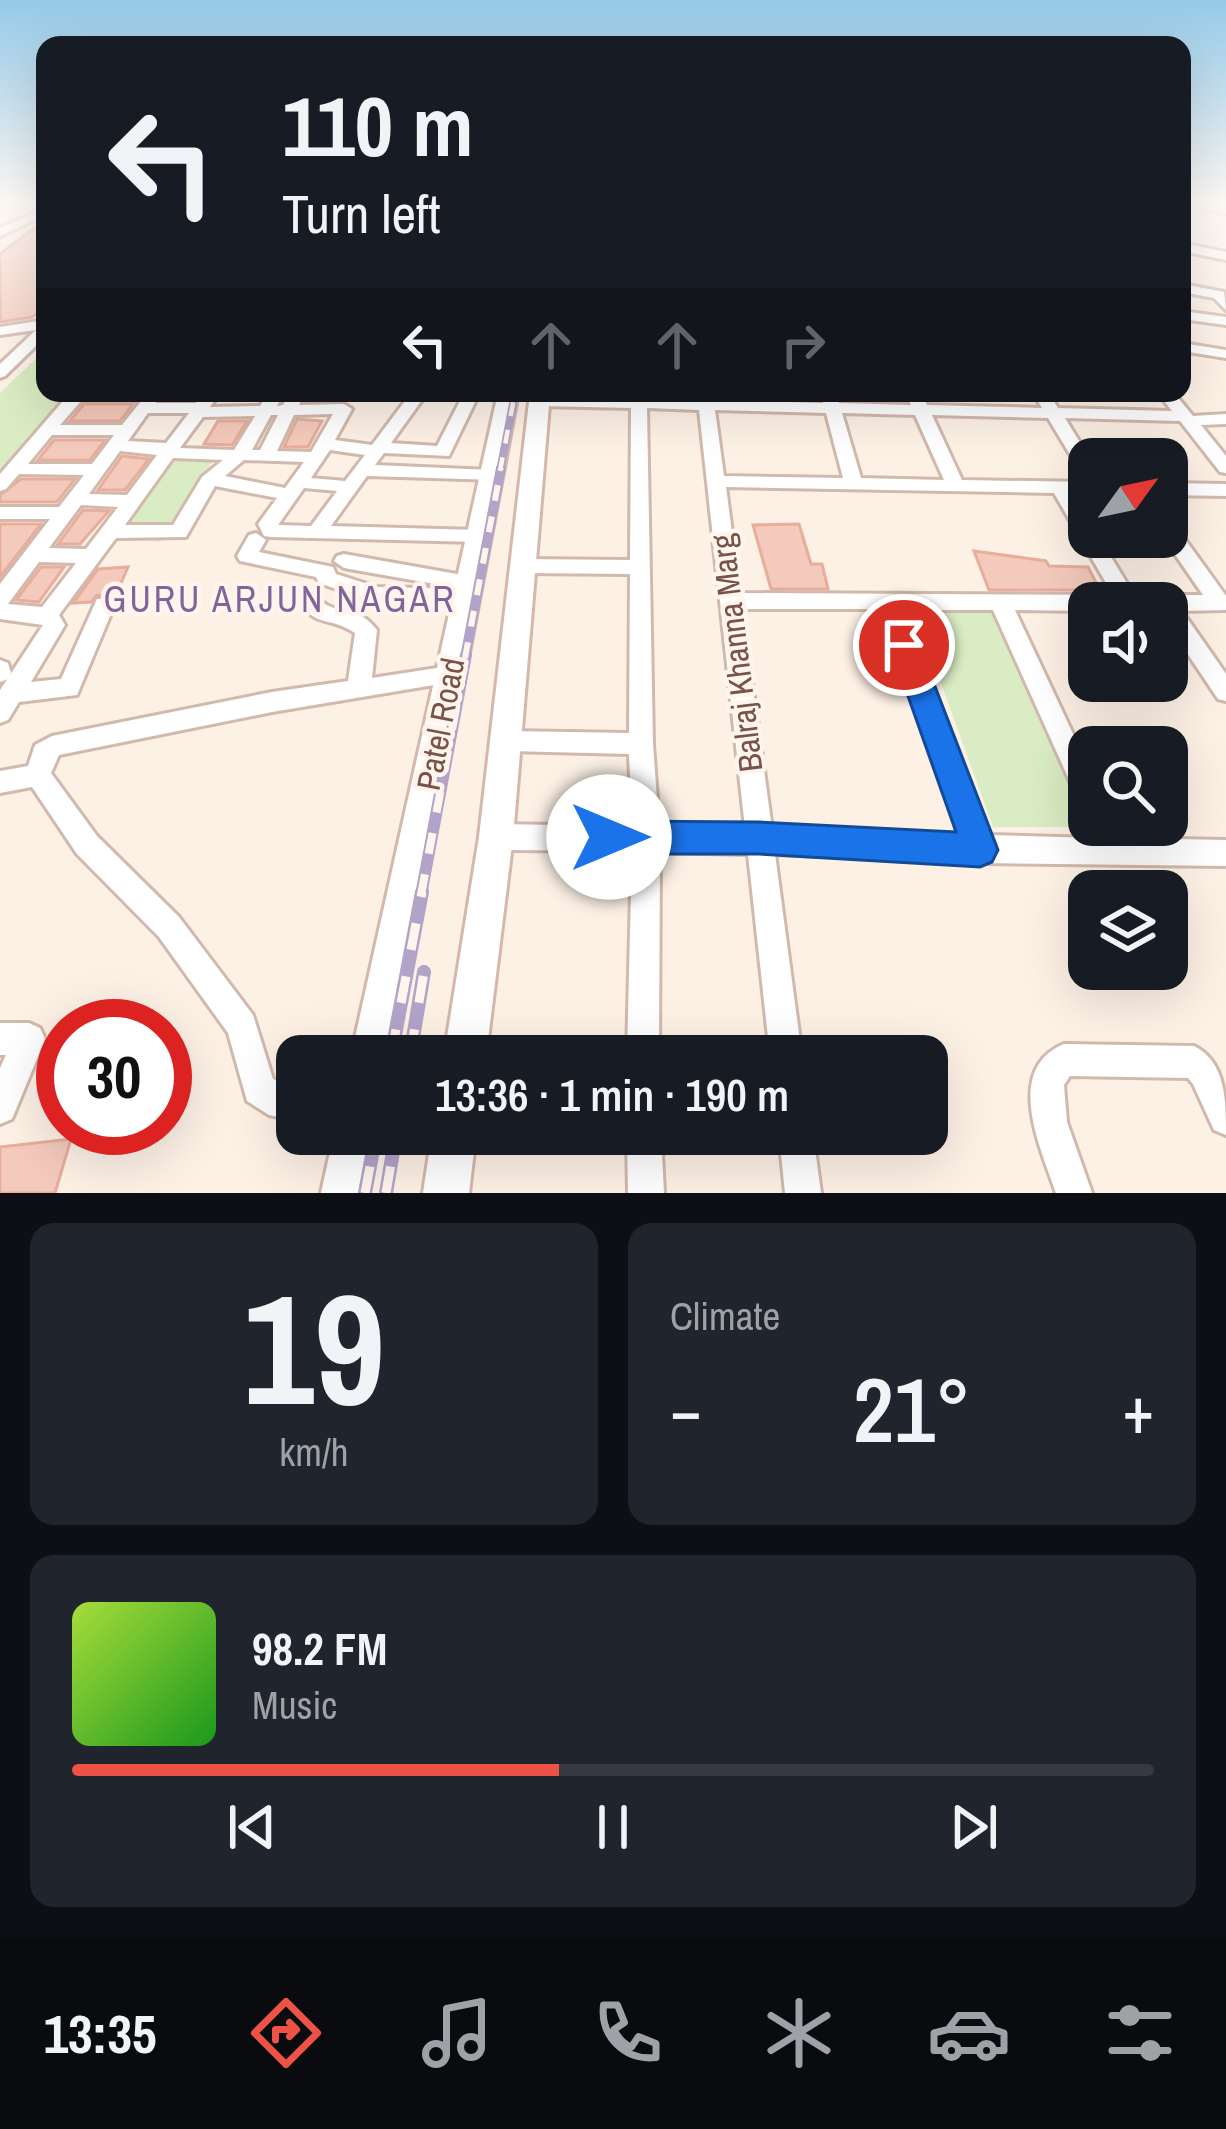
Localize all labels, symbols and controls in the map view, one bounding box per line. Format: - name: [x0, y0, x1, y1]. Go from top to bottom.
- text: 110 m: [282, 69, 474, 182]
- icon: left: [84, 84, 240, 240]
- text: Turn left: [282, 177, 441, 250]
- icon: left: [392, 312, 458, 378]
- icon: ahead: [518, 312, 584, 378]
- icon: ahead: [644, 312, 710, 378]
- icon: right: [770, 312, 836, 378]
- north arrow: [1068, 438, 1188, 558]
- map controls: [1068, 438, 1188, 990]
- street label: Balraj Khanna Marg: [700, 532, 772, 774]
- district label: GURU ARJUN NAGAR: [103, 575, 457, 623]
- button: sound: [1068, 582, 1188, 702]
- pin: [853, 594, 955, 696]
- icon: arrive: [871, 612, 937, 678]
- street label: Patel Road: [406, 654, 474, 794]
- button: search: [1068, 726, 1188, 846]
- position arrow: [546, 774, 672, 900]
- button: layers: [1068, 870, 1188, 990]
- speed limit sign: 30: [36, 999, 192, 1155]
- text: 13:36 · 1 min · 190 m: [435, 1064, 789, 1125]
- text: 19: [243, 1243, 385, 1453]
- text: Climate: [670, 1290, 780, 1342]
- text: 21°: [853, 1349, 971, 1470]
- text: −: [670, 1365, 702, 1454]
- text: +: [1122, 1365, 1154, 1454]
- text: km/h: [279, 1426, 349, 1478]
- text: 98.2 FM: [252, 1618, 387, 1679]
- text: Music: [252, 1679, 337, 1731]
- icon: previous: [219, 1794, 285, 1860]
- icon: pause: [580, 1794, 646, 1860]
- icon: next: [941, 1794, 1007, 1860]
- icon: directions: [244, 1991, 328, 2075]
- icon: music: [415, 1991, 499, 2075]
- icon: phone: [586, 1991, 670, 2075]
- icon: climate: [757, 1991, 841, 2075]
- icon: car: [927, 1991, 1011, 2075]
- icon: filters: [1098, 1991, 1182, 2075]
- text: 13:35: [43, 1997, 157, 2070]

